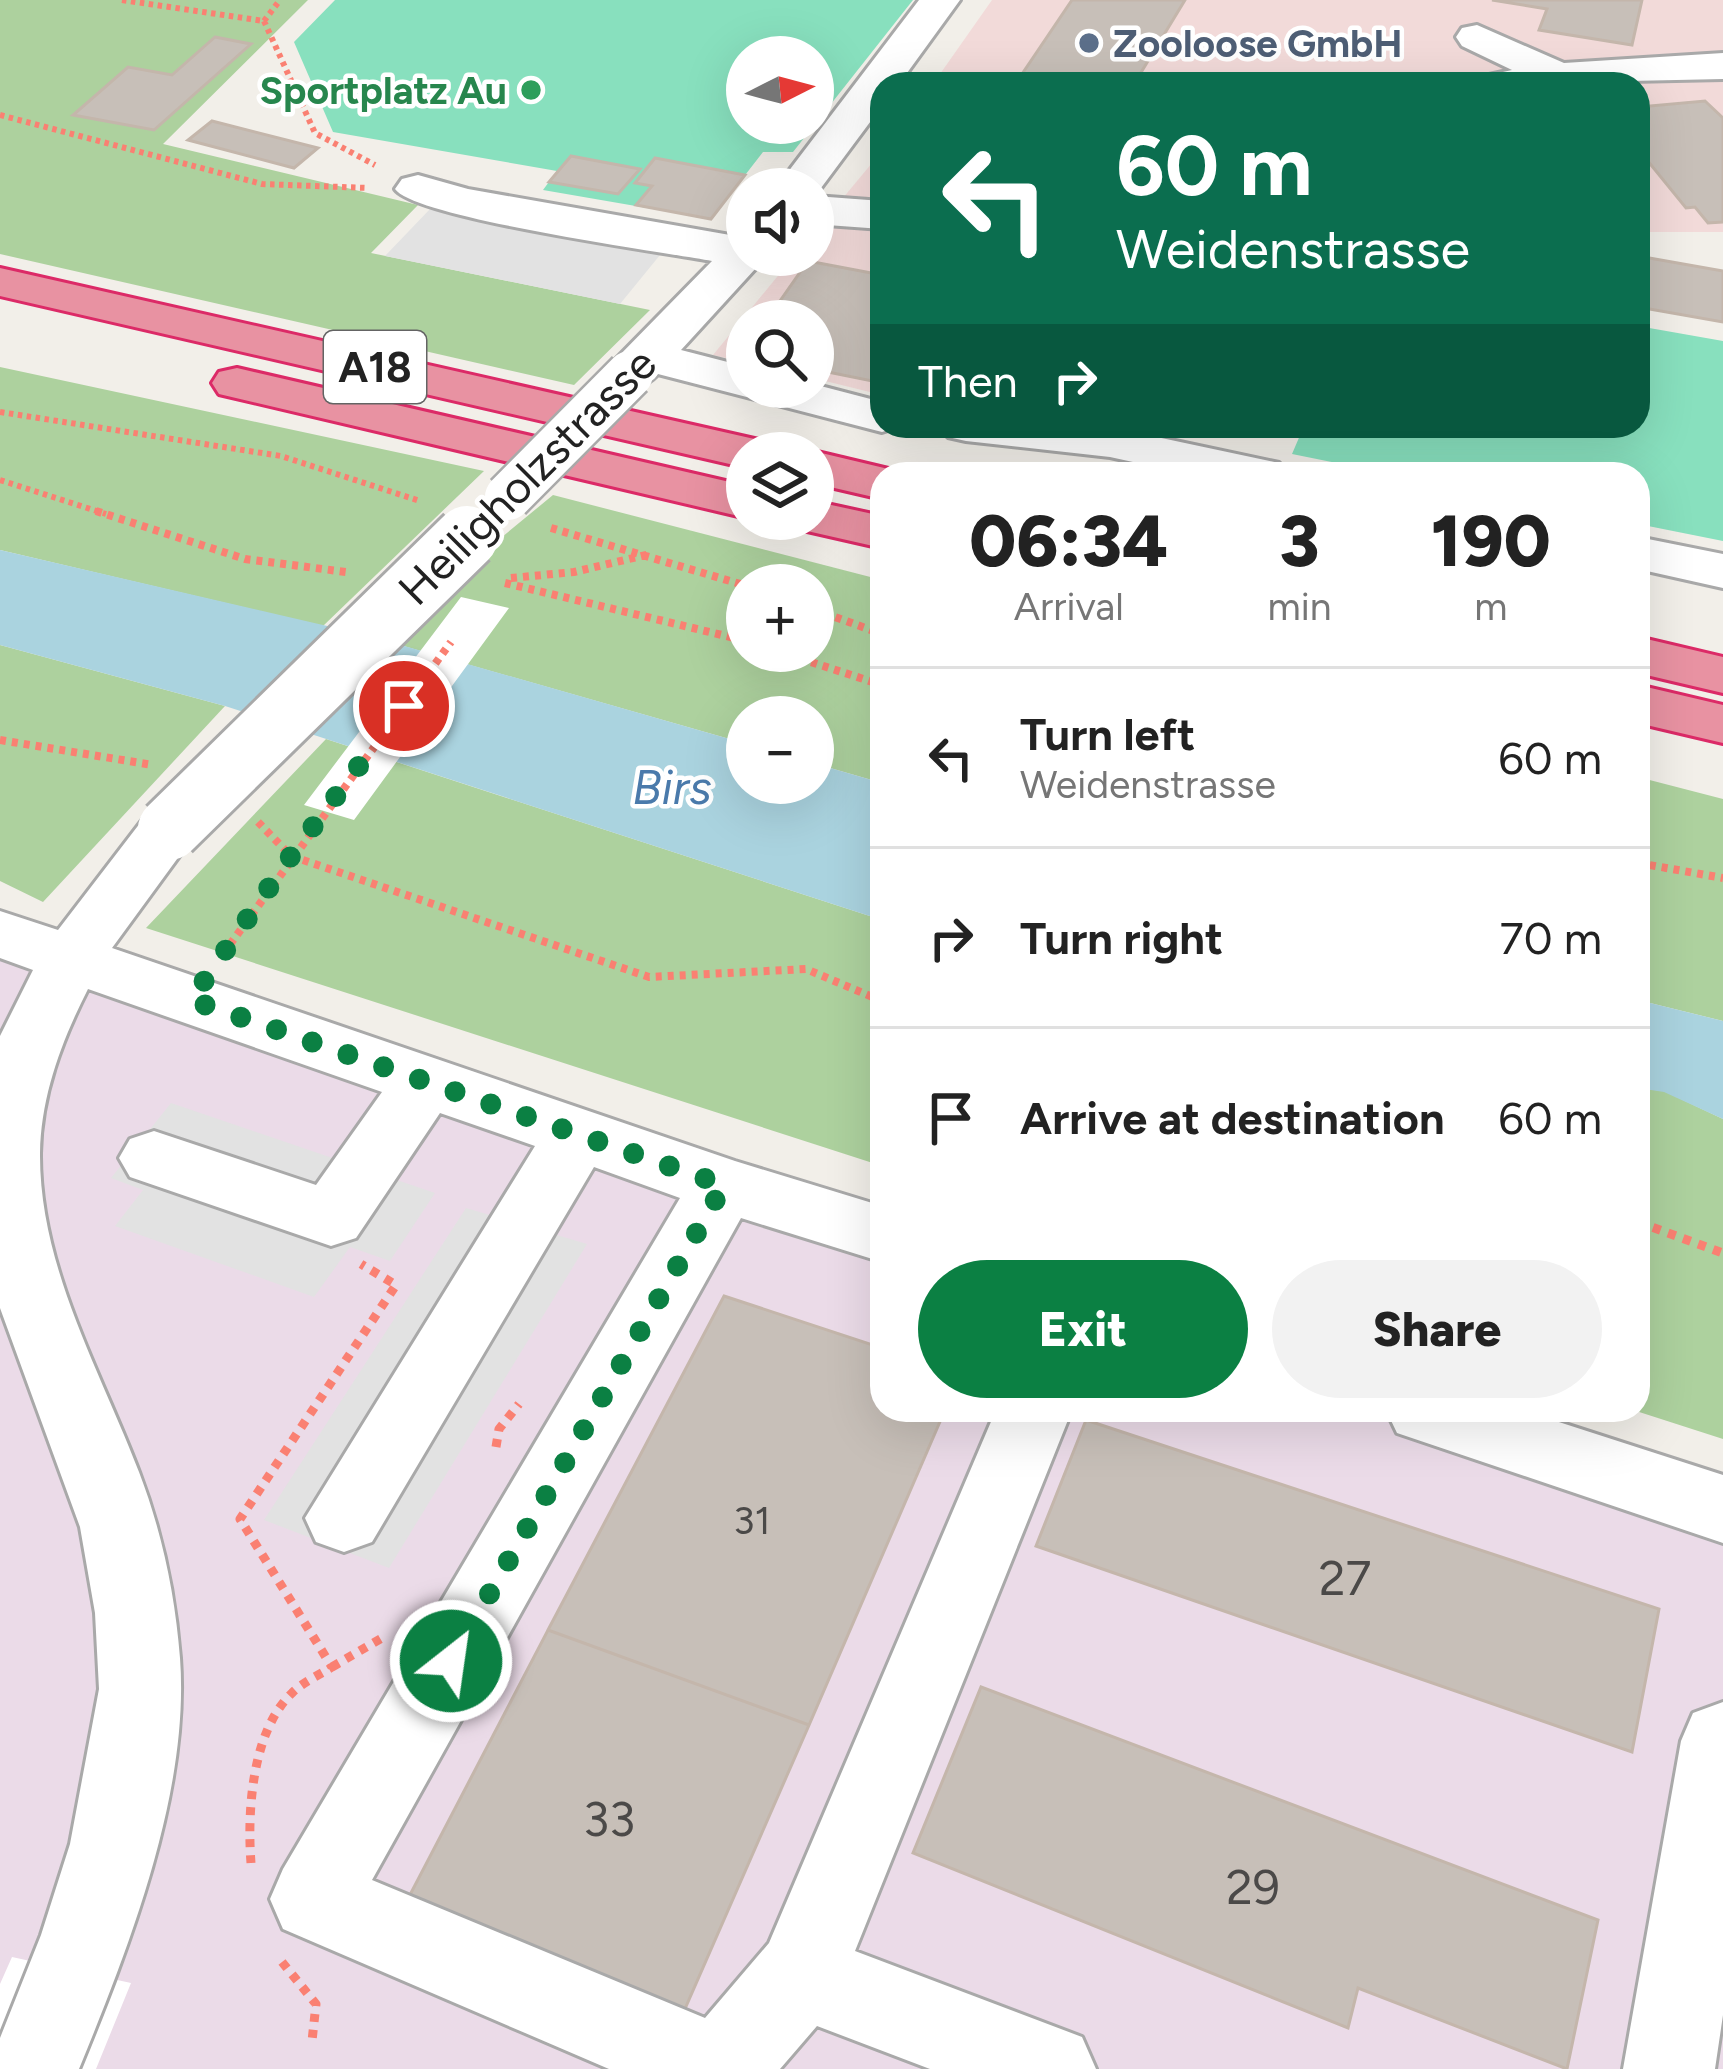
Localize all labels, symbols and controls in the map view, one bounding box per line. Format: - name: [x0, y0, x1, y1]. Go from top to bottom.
- place label: Zooloose GmbH: [1113, 20, 1402, 67]
- marker: Zooloose GmbH: [1076, 30, 1102, 56]
- north arrow: [726, 36, 834, 144]
- map controls: [726, 36, 834, 804]
- place label: Sportplatz Au: [259, 67, 507, 114]
- marker: Sportplatz Au: [518, 77, 544, 103]
- text: 60 m: [1116, 115, 1312, 216]
- icon: left: [918, 120, 1074, 276]
- button: sound: [726, 168, 834, 276]
- text: Weidenstrasse: [1116, 217, 1470, 282]
- button: search: [726, 300, 834, 408]
- road number: A18: [324, 331, 426, 403]
- street label: Heiligholzstrasse: [387, 336, 667, 616]
- icon: right: [1042, 348, 1108, 414]
- text: Then: [918, 354, 1018, 408]
- button: layers: [726, 432, 834, 540]
- text: 06:34: [969, 498, 1168, 584]
- text: 3: [1279, 498, 1320, 584]
- text: 190: [1431, 498, 1551, 584]
- button: +: [726, 564, 834, 672]
- text: Arrival: [1014, 583, 1124, 630]
- text: min: [1268, 583, 1332, 630]
- text: m: [1474, 583, 1507, 630]
- pin: [353, 655, 455, 757]
- icon: arrive: [371, 673, 437, 739]
- button: −: [726, 696, 834, 804]
- text: Turn left: [1020, 707, 1195, 761]
- icon: left: [918, 725, 984, 791]
- text: 60 m: [1498, 731, 1602, 785]
- water label: Birs: [632, 758, 712, 816]
- text: Weidenstrasse: [1020, 761, 1276, 808]
- icon: right: [918, 905, 984, 971]
- text: Turn right: [1020, 911, 1223, 965]
- text: 70 m: [1500, 911, 1602, 965]
- icon: arrive: [918, 1085, 984, 1151]
- text: Arrive at destination: [1020, 1091, 1444, 1145]
- text: 60 m: [1498, 1091, 1602, 1145]
- button: Exit: [918, 1260, 1248, 1398]
- button: Share: [1272, 1260, 1602, 1398]
- house number: 31: [733, 1497, 771, 1544]
- house number: 27: [1319, 1549, 1371, 1607]
- position arrow: [388, 1598, 514, 1724]
- house number: 33: [583, 1790, 635, 1848]
- house number: 29: [1226, 1858, 1280, 1916]

